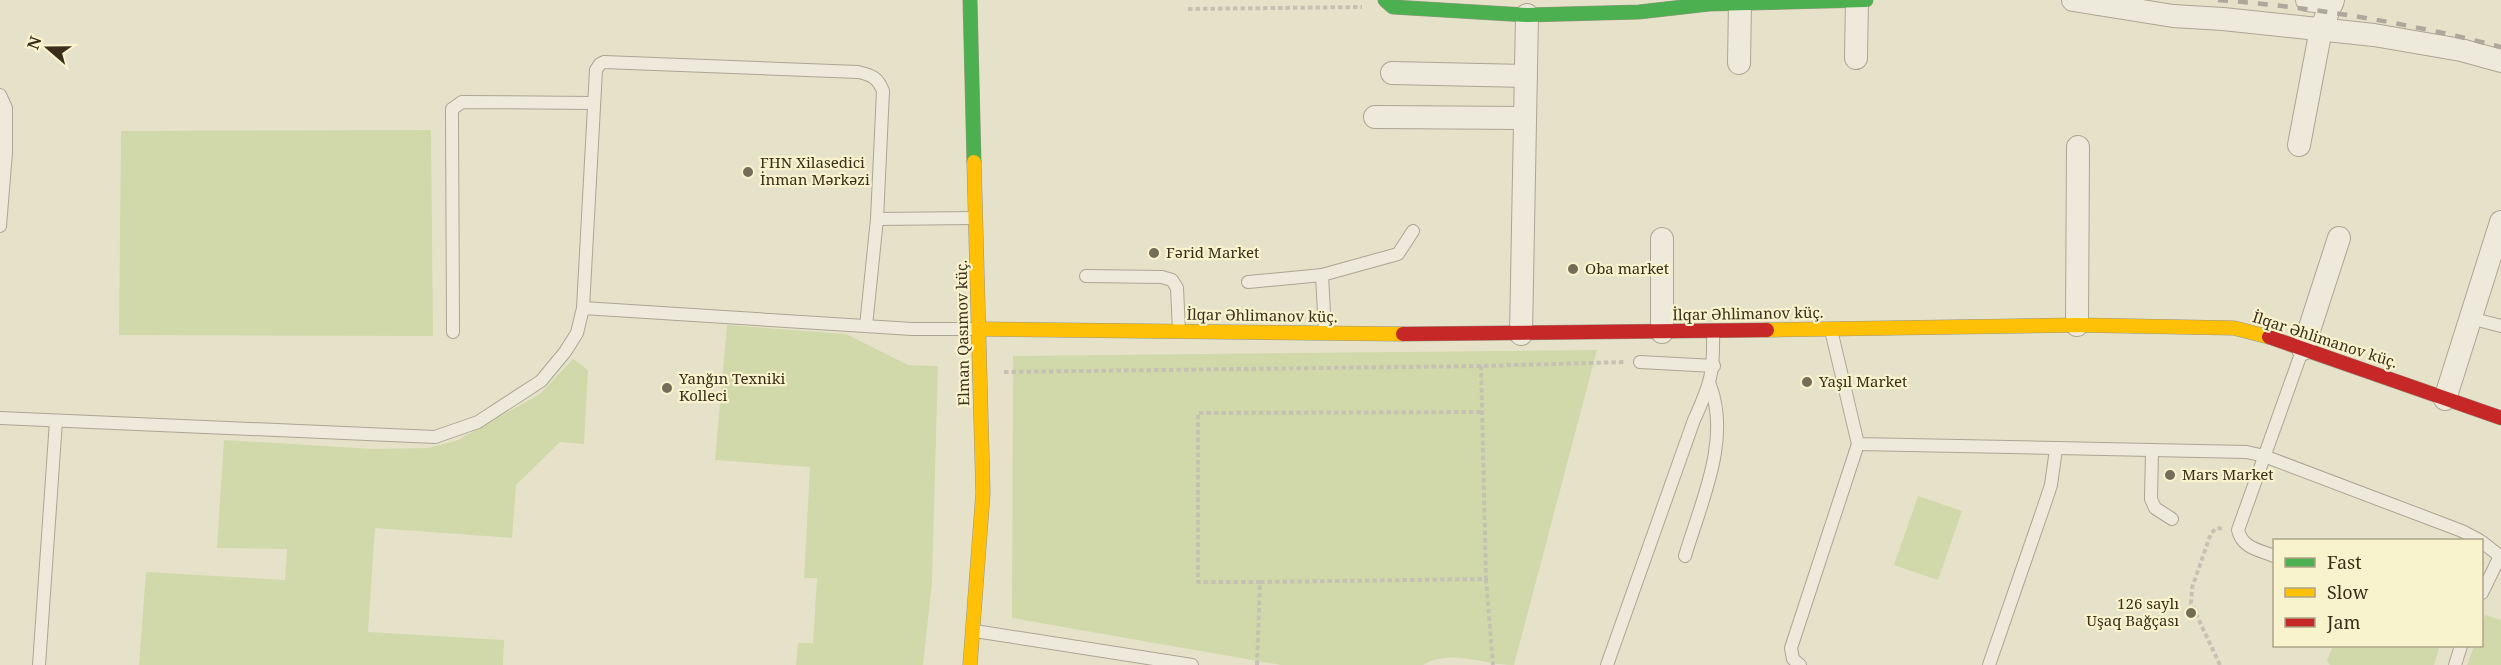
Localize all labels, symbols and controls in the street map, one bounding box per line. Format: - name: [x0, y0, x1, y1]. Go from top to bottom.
- north arrow: [18, 18, 78, 78]
- text: N: [21, 33, 47, 53]
- place label: FHN Xilasedici İnman Mərkəzi: [760, 152, 870, 189]
- marker: FHN Xilasedici İnman Mərkəzi: [741, 165, 755, 179]
- place label: Fərid Market: [1166, 242, 1259, 262]
- marker: Fərid Market: [1147, 246, 1161, 260]
- place label: Oba market: [1585, 258, 1669, 278]
- street label: Elman Qasımov küç.: [951, 260, 973, 406]
- marker: Oba market: [1566, 262, 1580, 276]
- street label: İlqar Əhlimanov küç.: [1672, 302, 1824, 324]
- street label: İlqar Əhlimanov küç.: [1186, 304, 1338, 326]
- street label: İlqar Əhlimanov küç.: [2250, 306, 2400, 372]
- place label: Yanğın Texniki Kolleci: [678, 368, 785, 405]
- place label: Yaşıl Market: [1818, 371, 1907, 391]
- marker: Yaşıl Market: [1800, 375, 1814, 389]
- marker: Yanğın Texniki Kolleci: [660, 381, 674, 395]
- place label: Mars Market: [2182, 464, 2274, 484]
- marker: Mars Market: [2163, 468, 2177, 482]
- legend: [2273, 539, 2483, 647]
- text: Fast: [2327, 550, 2362, 574]
- text: Slow: [2327, 580, 2369, 604]
- place label: 126 saylı Uşaq Bağçası: [2086, 593, 2179, 630]
- marker: 126 saylı Uşaq Bağçası: [2184, 606, 2198, 620]
- text: Jam: [2326, 610, 2361, 634]

